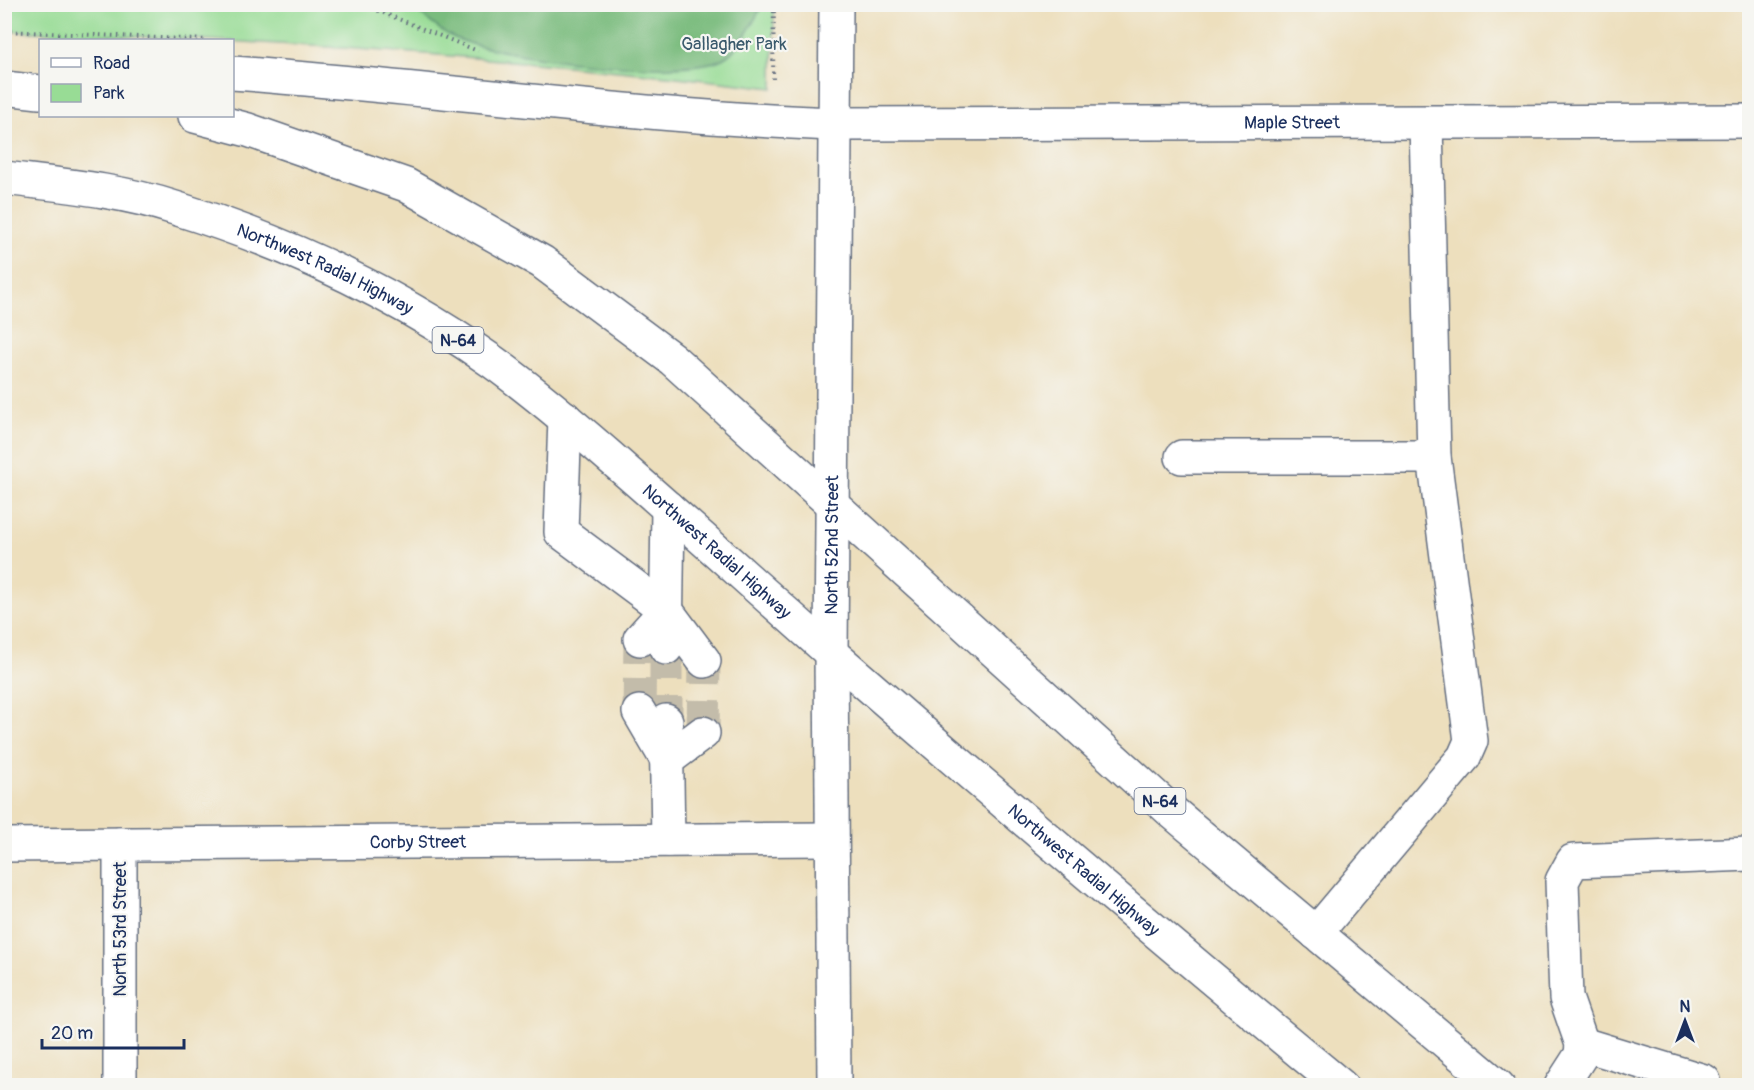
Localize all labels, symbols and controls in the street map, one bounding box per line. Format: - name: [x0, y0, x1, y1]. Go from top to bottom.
- park label: Gallagher Park: [681, 33, 787, 56]
- legend: [39, 39, 234, 117]
- text: Road: [93, 52, 130, 75]
- text: Park: [93, 82, 125, 105]
- street label: Maple Street: [1244, 111, 1341, 135]
- street label: Northwest Radial Highway: [233, 219, 417, 321]
- road number: N-64: [432, 327, 484, 353]
- street label: North 52nd Street: [820, 474, 844, 615]
- street label: Northwest Radial Highway: [637, 479, 796, 625]
- road number: N-64: [1134, 788, 1186, 814]
- street label: Northwest Radial Highway: [1003, 799, 1164, 942]
- street label: Corby Street: [370, 831, 467, 854]
- street label: North 53rd Street: [109, 861, 132, 997]
- north arrow: [1655, 991, 1715, 1051]
- text: N: [1680, 997, 1691, 1017]
- scale bar: [42, 1012, 184, 1050]
- text: 20 m: [51, 1022, 93, 1045]

